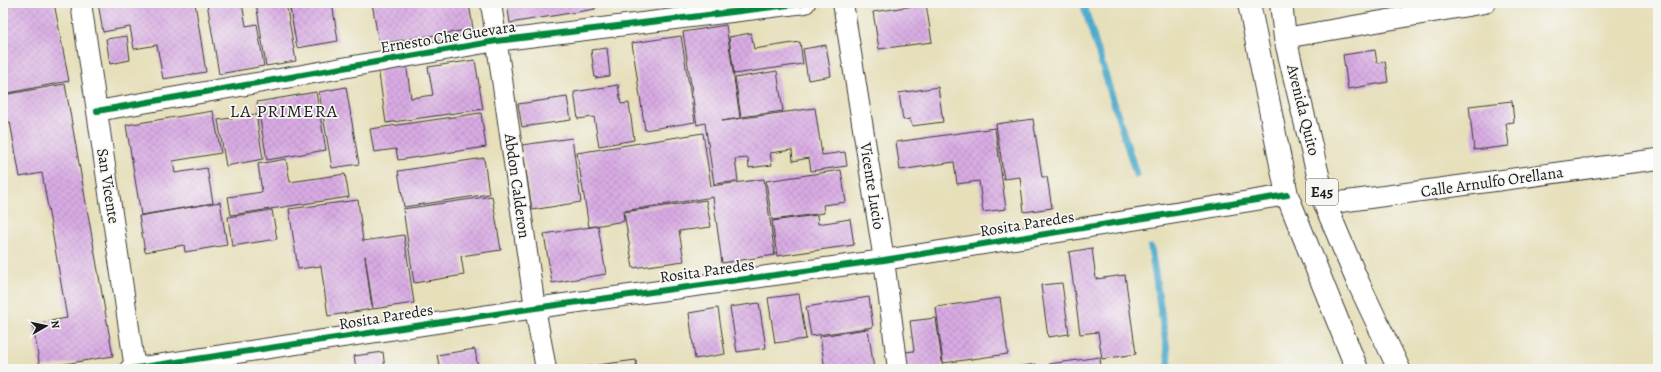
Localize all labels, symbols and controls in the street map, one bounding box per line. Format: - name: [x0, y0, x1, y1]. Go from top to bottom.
- street label: Ernesto Che Guevara: [379, 15, 518, 59]
- street label: Avenida Quito: [1281, 61, 1325, 158]
- district label: LA PRIMERA: [230, 99, 338, 123]
- street label: Abdon Calderon: [499, 131, 535, 240]
- street label: Vicente Lucio: [854, 140, 890, 231]
- street label: San Vicente: [91, 147, 125, 225]
- street label: Calle Arnulfo Orellana: [1419, 161, 1565, 203]
- road number: E45: [1306, 179, 1338, 205]
- street label: Rosita Paredes: [978, 206, 1076, 242]
- street label: Rosita Paredes: [658, 253, 756, 289]
- street label: Rosita Paredes: [337, 299, 435, 335]
- north arrow: [26, 306, 66, 346]
- text: N: [47, 319, 63, 330]

